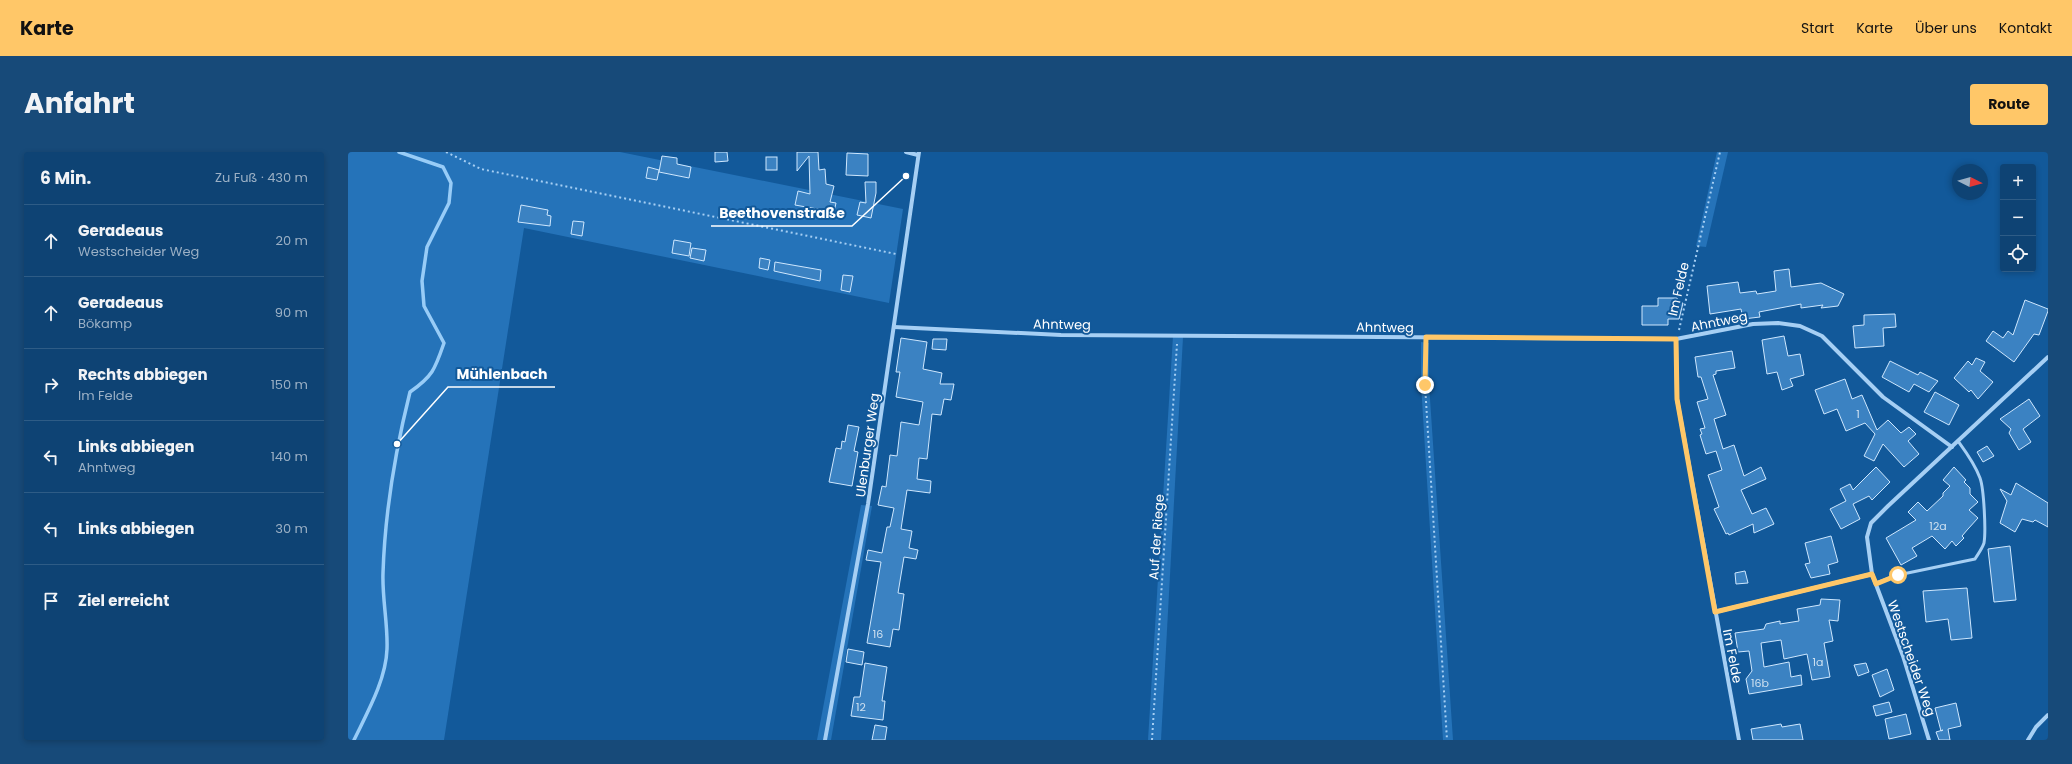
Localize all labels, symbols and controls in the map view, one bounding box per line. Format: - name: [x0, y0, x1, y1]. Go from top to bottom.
- text: Karte: [20, 15, 74, 42]
- text: Start: [1801, 18, 1834, 38]
- text: Karte: [1856, 18, 1893, 38]
- text: Über uns: [1915, 18, 1977, 38]
- text: Kontakt: [1999, 18, 2052, 38]
- text: Anfahrt: [24, 84, 135, 123]
- button: Route: [1970, 84, 2048, 125]
- north arrow: [1952, 164, 1988, 200]
- map controls: [2000, 164, 2036, 272]
- button: +: [2000, 164, 2036, 200]
- text: 6 Min.: [40, 166, 91, 190]
- text: Zu Fuß · 430 m: [215, 168, 308, 187]
- callout: Beethovenstraße: [711, 200, 852, 226]
- button: −: [2000, 200, 2036, 236]
- text: Beethovenstraße: [719, 203, 845, 223]
- text: Geradeaus: [78, 220, 163, 241]
- icon: ahead: [40, 230, 62, 252]
- text: 20 m: [275, 231, 308, 250]
- button: locate: [2000, 236, 2036, 272]
- text: Westscheider Weg: [78, 242, 199, 261]
- street label: Im Felde: [1663, 260, 1694, 318]
- text: Geradeaus: [78, 292, 163, 313]
- icon: ahead: [40, 302, 62, 324]
- text: 90 m: [275, 303, 308, 322]
- street label: Ahntweg: [1689, 307, 1749, 336]
- text: Bökamp: [78, 314, 132, 333]
- street label: Ahntweg: [1033, 314, 1091, 335]
- street label: Ahntweg: [1356, 317, 1414, 338]
- callout: Mühlenbach: [448, 361, 555, 387]
- text: Rechts abbiegen: [78, 364, 208, 385]
- text: Mühlenbach: [457, 364, 547, 384]
- icon: right: [40, 374, 62, 396]
- text: 150 m: [271, 375, 308, 394]
- route end: [1416, 376, 1434, 394]
- text: Im Felde: [78, 386, 133, 405]
- street label: Ulenburger Weg: [851, 392, 884, 498]
- house number: 1: [1856, 406, 1860, 422]
- text: Links abbiegen: [78, 436, 194, 457]
- icon: left: [40, 446, 62, 468]
- text: 140 m: [271, 447, 308, 466]
- text: Ahntweg: [78, 458, 136, 477]
- street label: Auf der Riege: [1144, 493, 1169, 581]
- icon: left: [40, 518, 62, 540]
- text: Links abbiegen: [78, 518, 194, 539]
- house number: 12a: [1929, 518, 1947, 534]
- text: 30 m: [275, 519, 308, 538]
- route start: [1889, 566, 1907, 584]
- icon: arrive: [40, 590, 62, 612]
- text: Ziel erreicht: [78, 590, 169, 611]
- street label: Westscheider Weg: [1883, 598, 1940, 719]
- house number: 16: [873, 626, 883, 642]
- street label: Im Felde: [1718, 627, 1747, 685]
- house number: 1a: [1813, 654, 1823, 670]
- house number: 16b: [1751, 675, 1769, 691]
- house number: 12: [856, 699, 866, 715]

